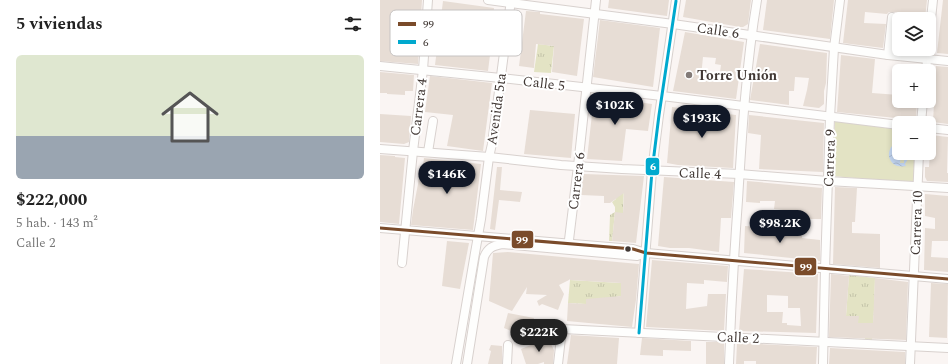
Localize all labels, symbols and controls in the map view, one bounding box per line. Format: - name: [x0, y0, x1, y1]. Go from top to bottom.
- legend: [390, 10, 522, 56]
- text: 5 viviendas: [16, 11, 103, 37]
- map controls: [892, 12, 936, 160]
- button: layers: [892, 12, 936, 56]
- icon: filters: [342, 13, 364, 35]
- text: 99: [423, 16, 434, 33]
- street label: Calle 6: [695, 17, 740, 44]
- text: 6: [423, 34, 429, 51]
- button: +: [892, 64, 936, 108]
- place label: Torre Unión: [697, 65, 778, 86]
- street label: Calle 5: [522, 70, 566, 97]
- marker: Torre Unión: [684, 70, 694, 80]
- street label: Avenida 5ta: [481, 71, 512, 147]
- street label: Carrera 4: [405, 77, 432, 137]
- icon: home: [154, 81, 226, 153]
- pin: $102K: [587, 92, 643, 126]
- text: $102K: [595, 95, 635, 115]
- pin: $193K: [674, 105, 730, 139]
- text: $193K: [682, 108, 722, 128]
- button: −: [892, 116, 936, 160]
- street label: Carrera 9: [818, 129, 841, 187]
- street label: Carrera 6: [563, 151, 590, 211]
- line badge: 6: [645, 157, 660, 176]
- text: 6: [650, 158, 656, 175]
- pin: $146K: [419, 161, 475, 195]
- street label: Calle 4: [678, 162, 722, 185]
- text: $146K: [427, 164, 467, 184]
- text: $222,000: [16, 187, 87, 213]
- street label: Carrera 10: [905, 190, 928, 256]
- pin: $98.2K: [747, 210, 813, 244]
- text: 5 hab. · 143 m²: [16, 213, 98, 233]
- text: $98.2K: [759, 213, 801, 233]
- line badge: 99: [511, 230, 534, 249]
- text: 99: [516, 232, 528, 249]
- text: Calle 2: [16, 233, 55, 253]
- unlabelled marker: [623, 244, 633, 254]
- line badge: 99: [794, 257, 817, 276]
- text: 99: [800, 259, 812, 276]
- pin: $222K: [511, 319, 567, 353]
- text: $222K: [519, 322, 559, 342]
- street label: Calle 2: [716, 326, 760, 349]

